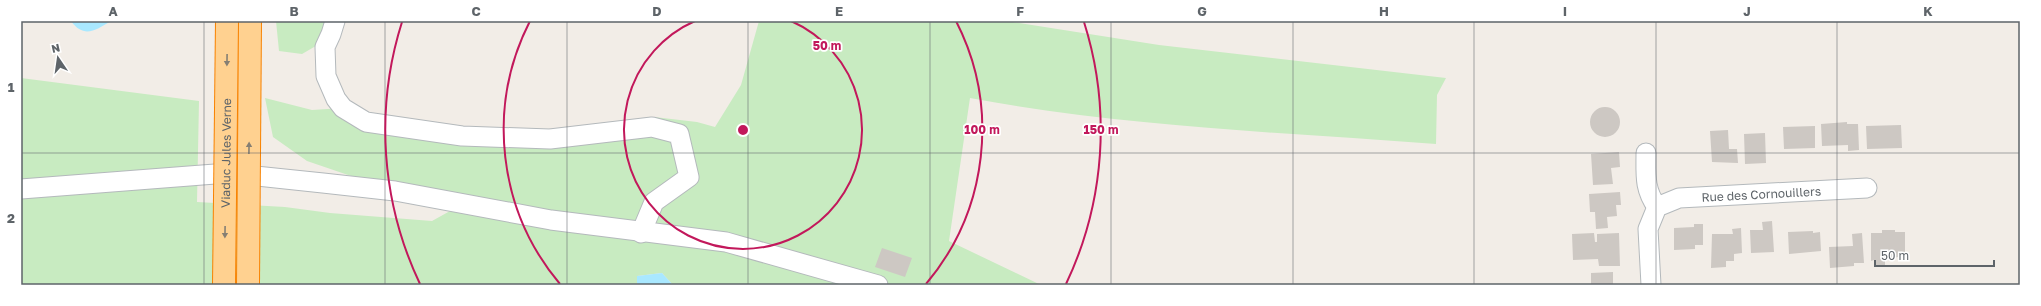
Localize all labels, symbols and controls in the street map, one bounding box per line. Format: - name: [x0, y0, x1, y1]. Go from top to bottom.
- text: A: [108, 3, 118, 19]
- text: B: [289, 3, 299, 19]
- text: C: [471, 3, 481, 19]
- text: D: [652, 3, 662, 19]
- text: E: [835, 3, 843, 19]
- text: F: [1016, 3, 1024, 19]
- text: G: [1197, 3, 1207, 19]
- text: H: [1379, 3, 1389, 19]
- text: I: [1563, 3, 1567, 19]
- text: J: [1743, 3, 1751, 19]
- text: K: [1923, 3, 1933, 19]
- north arrow: [38, 38, 78, 78]
- text: 50 m: [813, 38, 841, 53]
- text: N: [50, 40, 61, 55]
- one-way arrow: [223, 54, 230, 66]
- text: 1: [8, 79, 15, 95]
- street label: Viaduc Jules Verne: [217, 98, 234, 208]
- text: 100 m: [964, 122, 1000, 137]
- text: 150 m: [1084, 122, 1118, 137]
- centre of rings: [736, 123, 750, 137]
- one-way arrow: [246, 141, 252, 154]
- street label: Rue des Cornouillers: [1701, 183, 1821, 204]
- text: 2: [7, 210, 15, 226]
- one-way arrow: [222, 226, 228, 239]
- scale bar: [1875, 242, 1994, 268]
- text: 50 m: [1881, 248, 1909, 263]

